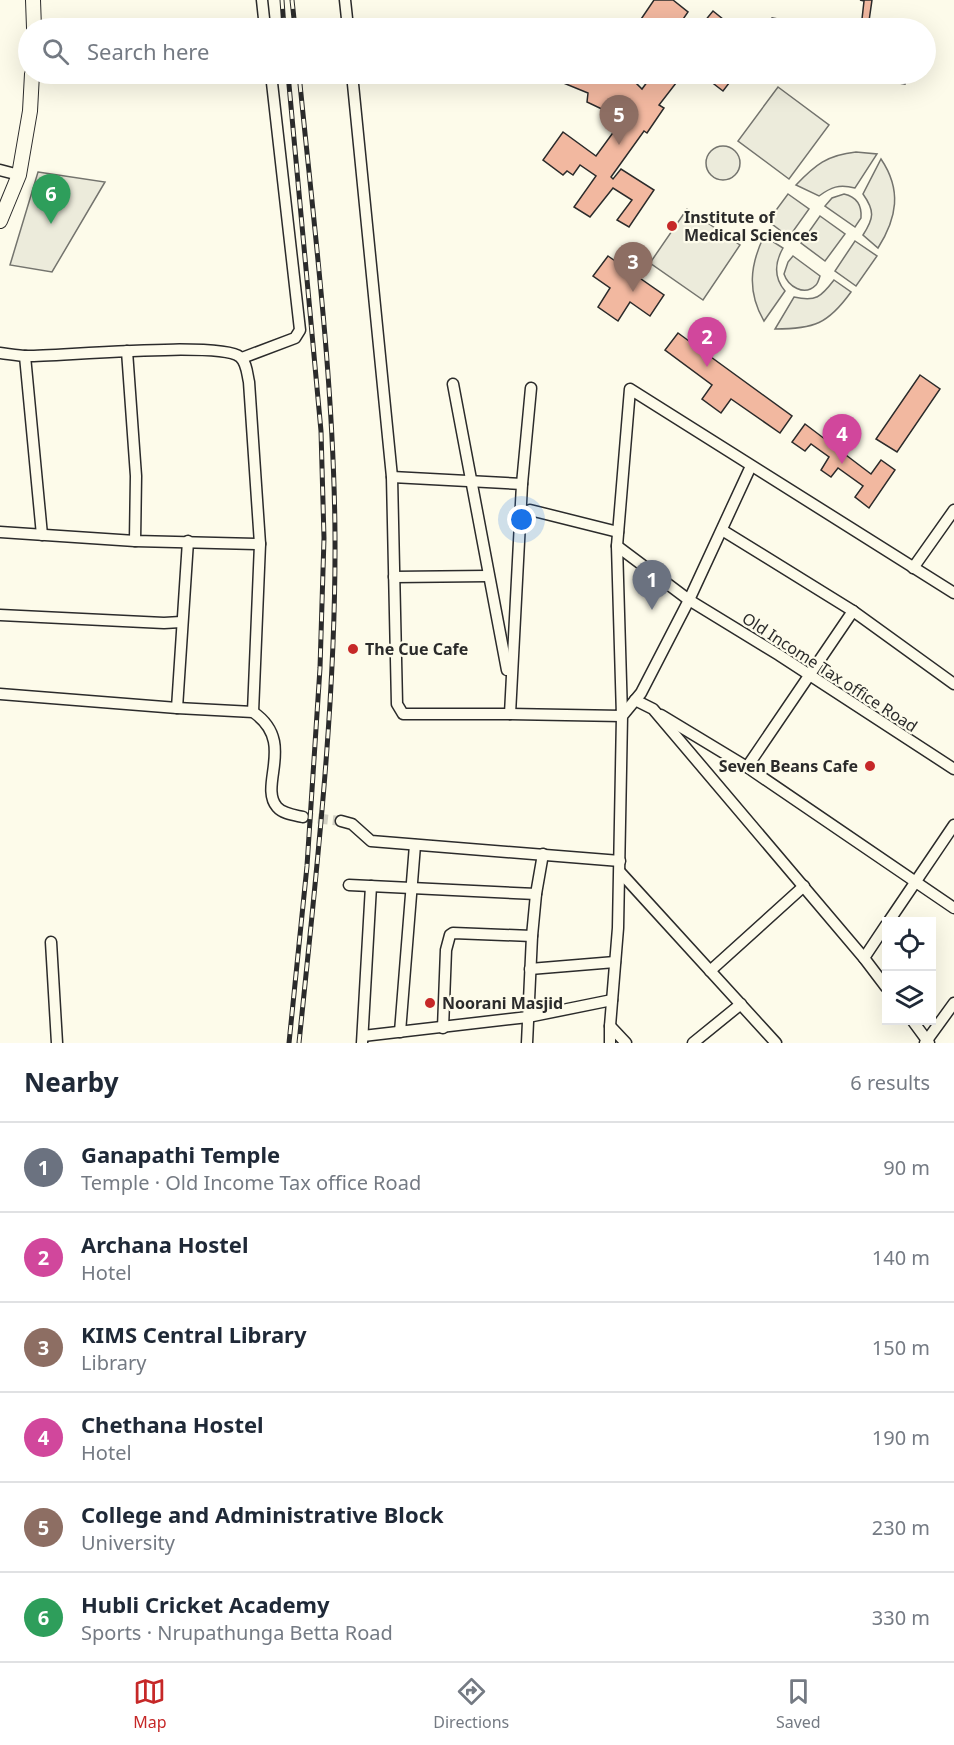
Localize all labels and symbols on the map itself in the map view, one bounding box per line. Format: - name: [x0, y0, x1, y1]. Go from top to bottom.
- pin: 5: [600, 96, 638, 145]
- pin: 6: [32, 174, 70, 224]
- place label: Institute of Medical Sciences: [684, 206, 818, 246]
- marker: Institute of Medical Sciences: [665, 219, 679, 233]
- pin: 3: [614, 242, 652, 292]
- pin: 2: [688, 318, 726, 367]
- pin: 4: [822, 414, 862, 464]
- your location: [507, 505, 536, 534]
- pin: 1: [632, 560, 672, 610]
- street label: Old Income Tax office Road: [738, 607, 922, 737]
- place label: The Cue Cafe: [365, 638, 468, 660]
- marker: The Cue Cafe: [346, 642, 360, 656]
- place label: Seven Beans Cafe: [719, 755, 858, 777]
- marker: Seven Beans Cafe: [863, 759, 877, 773]
- place label: Noorani Masjid: [442, 992, 563, 1014]
- marker: Noorani Masjid: [423, 996, 437, 1010]

